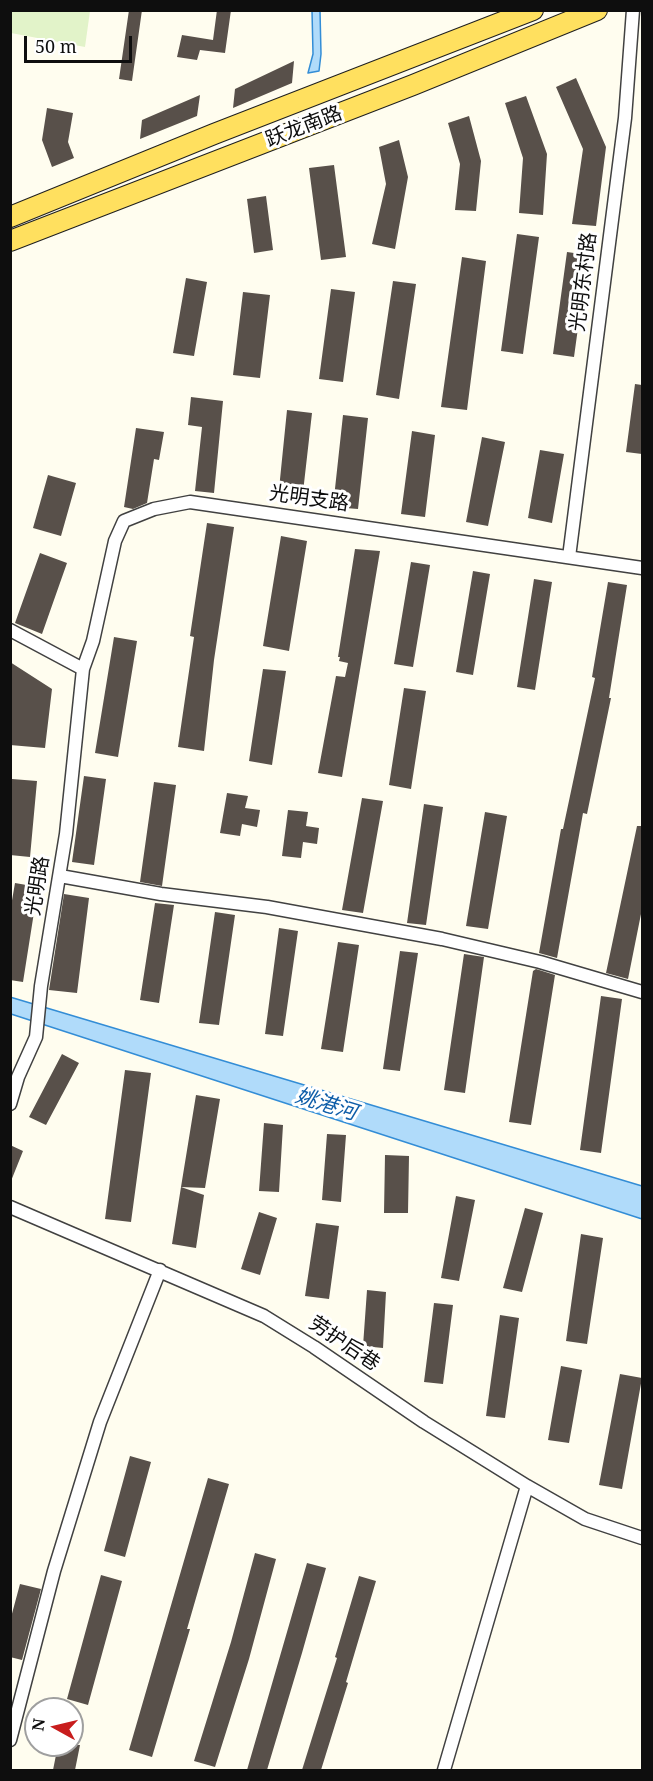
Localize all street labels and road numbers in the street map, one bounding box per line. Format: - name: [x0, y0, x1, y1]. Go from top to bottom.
- street label: 跃龙南路: [262, 101, 346, 153]
- street label: 光明东村路: [566, 231, 602, 333]
- street label: 光明支路: [268, 482, 350, 516]
- street label: 光明路: [21, 854, 55, 918]
- street label: 劳护后巷: [304, 1312, 384, 1376]

